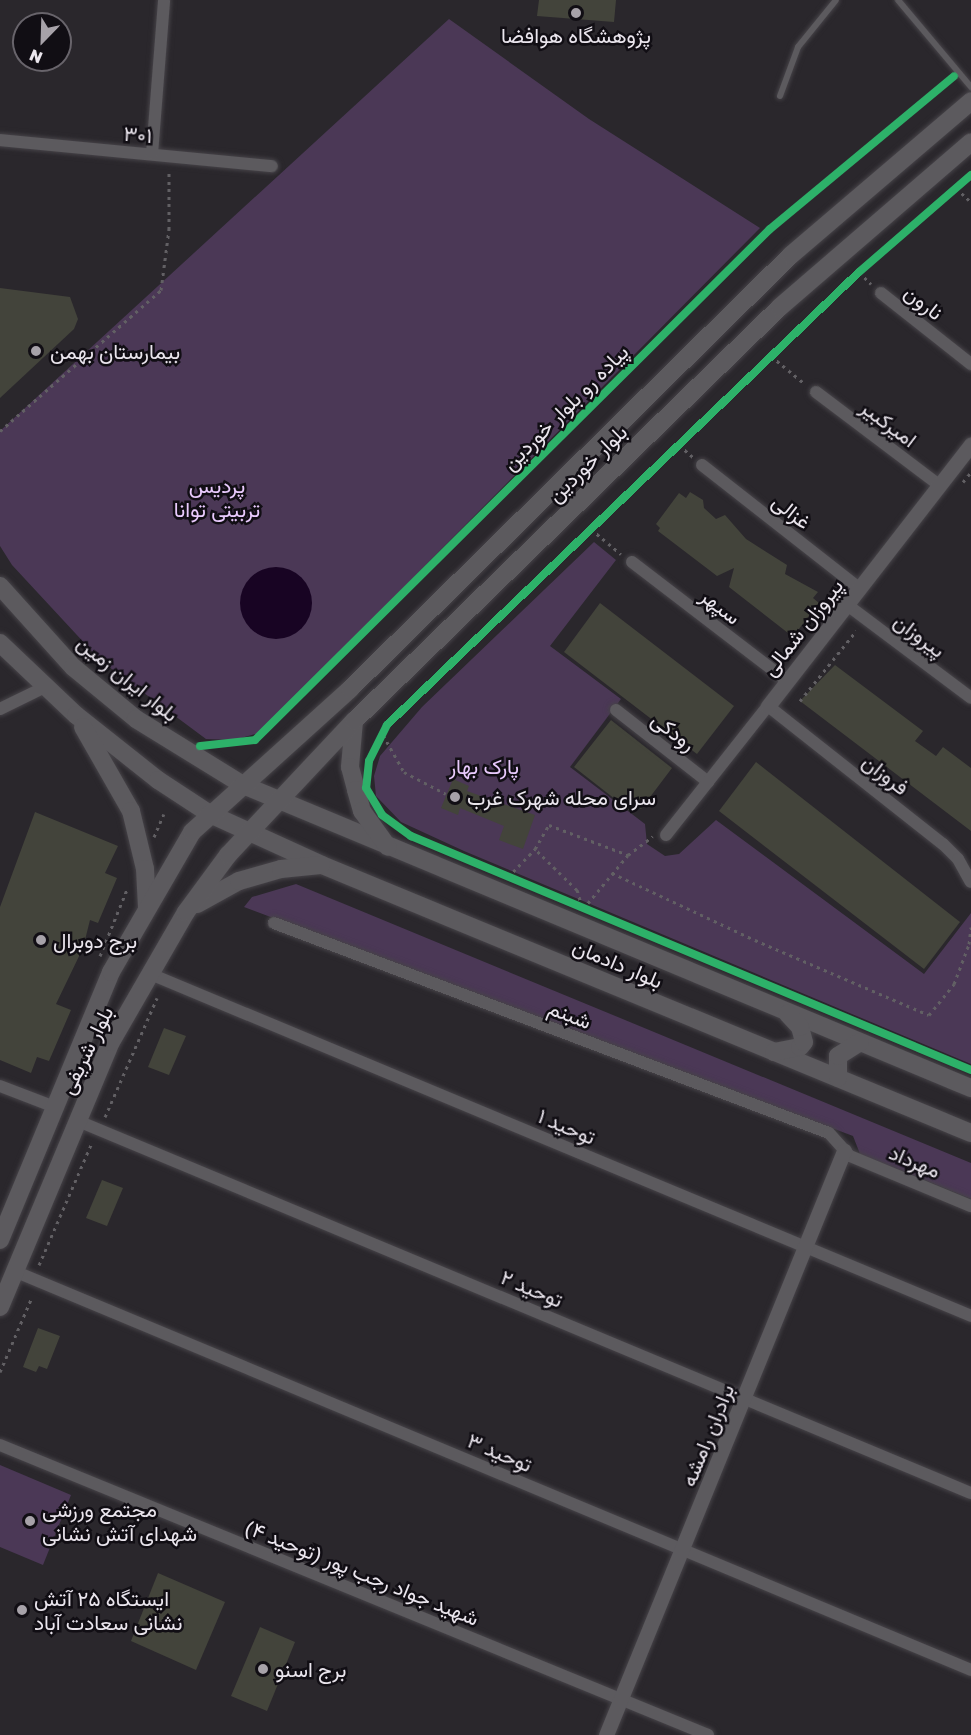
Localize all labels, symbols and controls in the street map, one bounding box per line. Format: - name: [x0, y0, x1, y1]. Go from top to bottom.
- marker: پژوهشگاه هوافضا: [569, 6, 583, 20]
- north arrow: [12, 12, 72, 72]
- place label: پژوهشگاه هوافضا: [501, 22, 651, 48]
- text: N: [26, 45, 45, 68]
- street label: ۳۰۱: [123, 120, 153, 148]
- street label: نارون: [900, 279, 948, 325]
- place label: بیمارستان بهمن: [50, 338, 180, 364]
- street label: پیاده رو بلوار خوردین: [497, 339, 633, 475]
- marker: بیمارستان بهمن: [27, 342, 45, 360]
- street label: امیرکبیر: [856, 394, 922, 452]
- street label: بلوار خوردین: [542, 419, 632, 507]
- park label: پردیس تربیتی توانا: [174, 472, 260, 522]
- street label: غزالی: [768, 488, 816, 534]
- street label: پیروزان شمالی: [756, 573, 848, 681]
- street label: سپهر: [696, 583, 746, 629]
- street label: پیروزان: [889, 608, 951, 662]
- street label: بلوار ایران زمین: [72, 630, 184, 726]
- street label: رودکی: [647, 706, 701, 756]
- street label: فروزان: [858, 748, 914, 800]
- park label: پارک بهار: [449, 753, 519, 779]
- place label: سرای محله شهرک غرب: [467, 784, 656, 810]
- marker: سرای محله شهرک غرب: [448, 790, 462, 804]
- place label: برج دوبرال: [53, 927, 137, 953]
- marker: برج دوبرال: [34, 933, 48, 947]
- street label: بلوار دادمان: [569, 933, 667, 993]
- street label: شبنم: [545, 994, 595, 1034]
- street label: بلوار شریفی: [54, 1002, 118, 1098]
- street label: توحید ۱: [534, 1103, 600, 1149]
- street label: مهرداد: [886, 1139, 944, 1183]
- street label: توحید ۲: [497, 1264, 567, 1312]
- street label: برادران رامشه: [675, 1380, 739, 1490]
- street label: توحید ۳: [464, 1427, 536, 1477]
- place label: مجتمع ورزشی شهدای آتش نشانی: [42, 1496, 197, 1546]
- street label: شهید جواد رجب پور (توحید ۴): [241, 1513, 483, 1631]
- marker: مجتمع ورزشی شهدای آتش نشانی: [23, 1514, 37, 1528]
- place label: ایستگاه ۲۵ آتش نشانی سعادت آباد: [34, 1585, 182, 1635]
- marker: ایستگاه ۲۵ آتش نشانی سعادت آباد: [15, 1603, 29, 1617]
- place label: برج اسنو: [275, 1656, 346, 1682]
- marker: برج اسنو: [256, 1662, 270, 1676]

